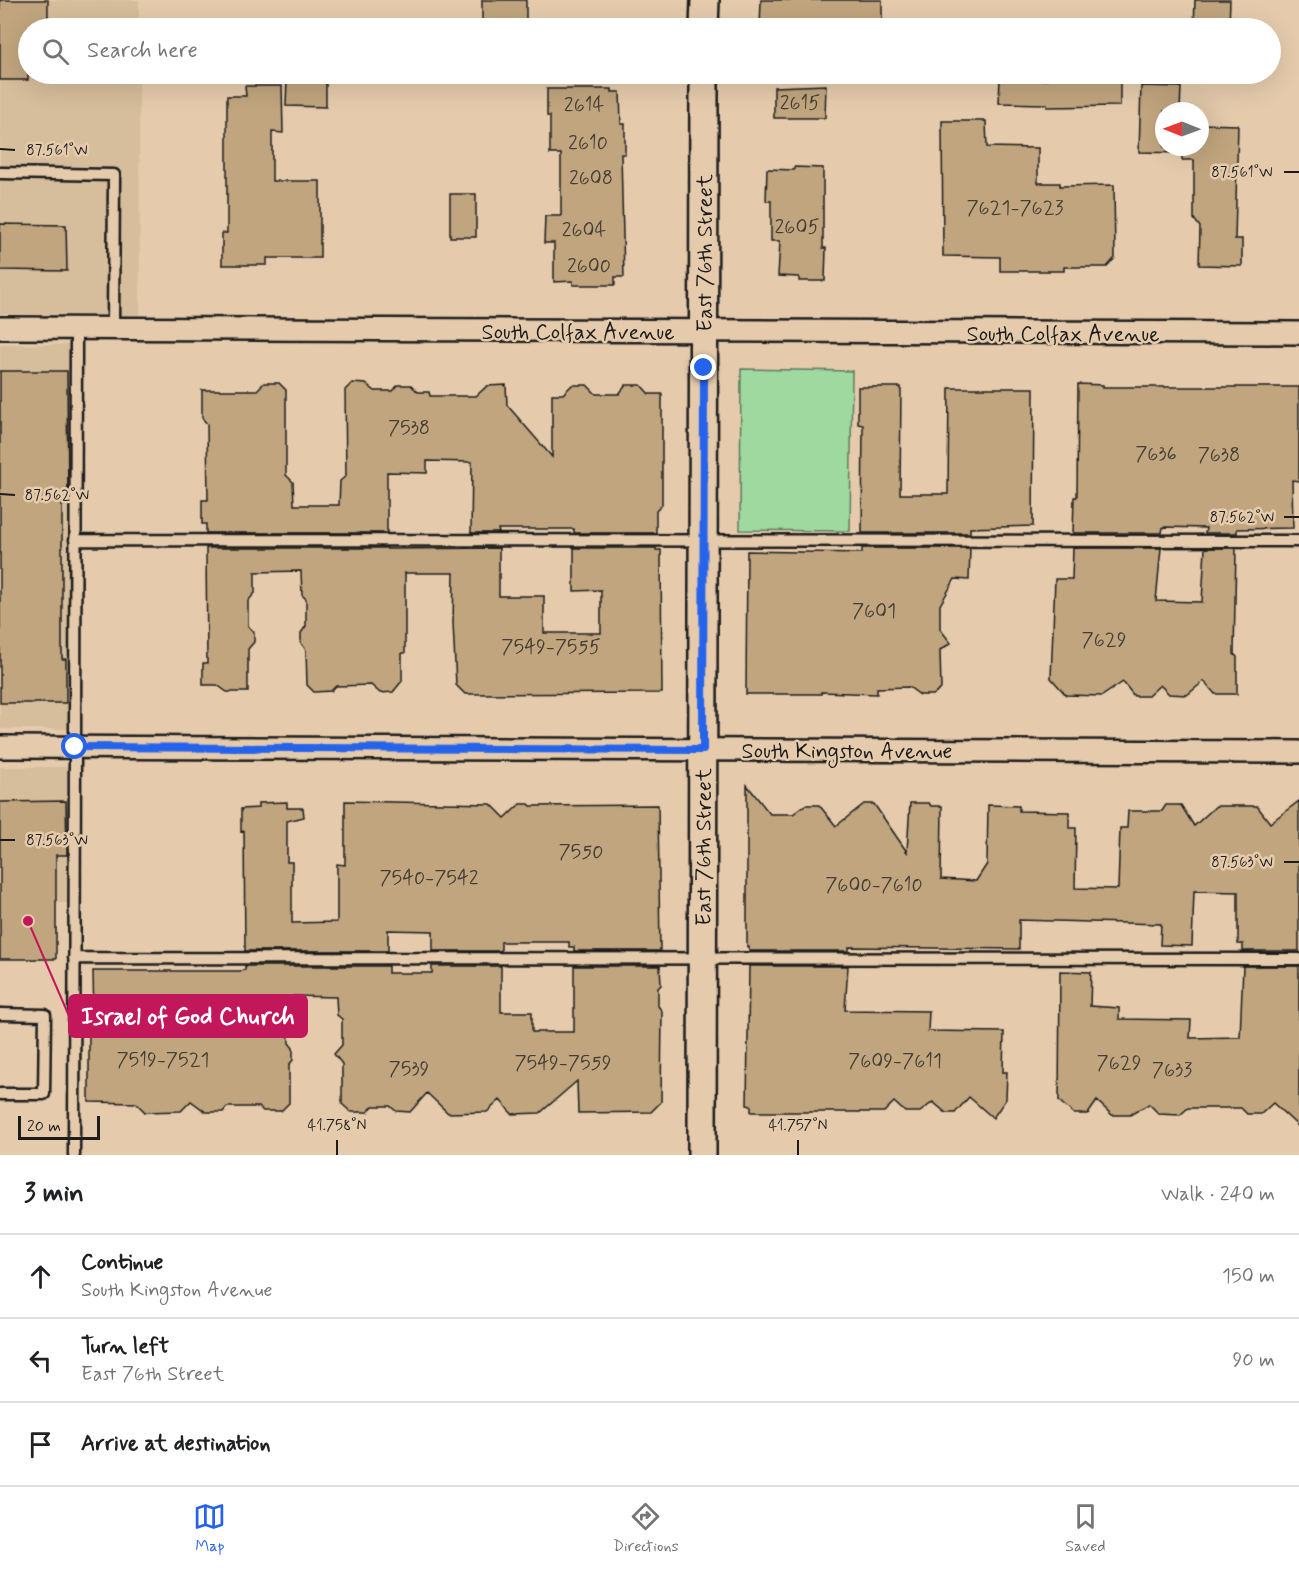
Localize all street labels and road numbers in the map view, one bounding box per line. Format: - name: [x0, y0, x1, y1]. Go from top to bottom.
- street label: East 76th Street: [692, 174, 720, 332]
- street label: South Colfax Avenue: [481, 319, 675, 347]
- street label: South Colfax Avenue: [966, 321, 1160, 349]
- street label: South Kingston Avenue: [742, 738, 952, 769]
- street label: East 76th Street: [690, 768, 719, 926]

